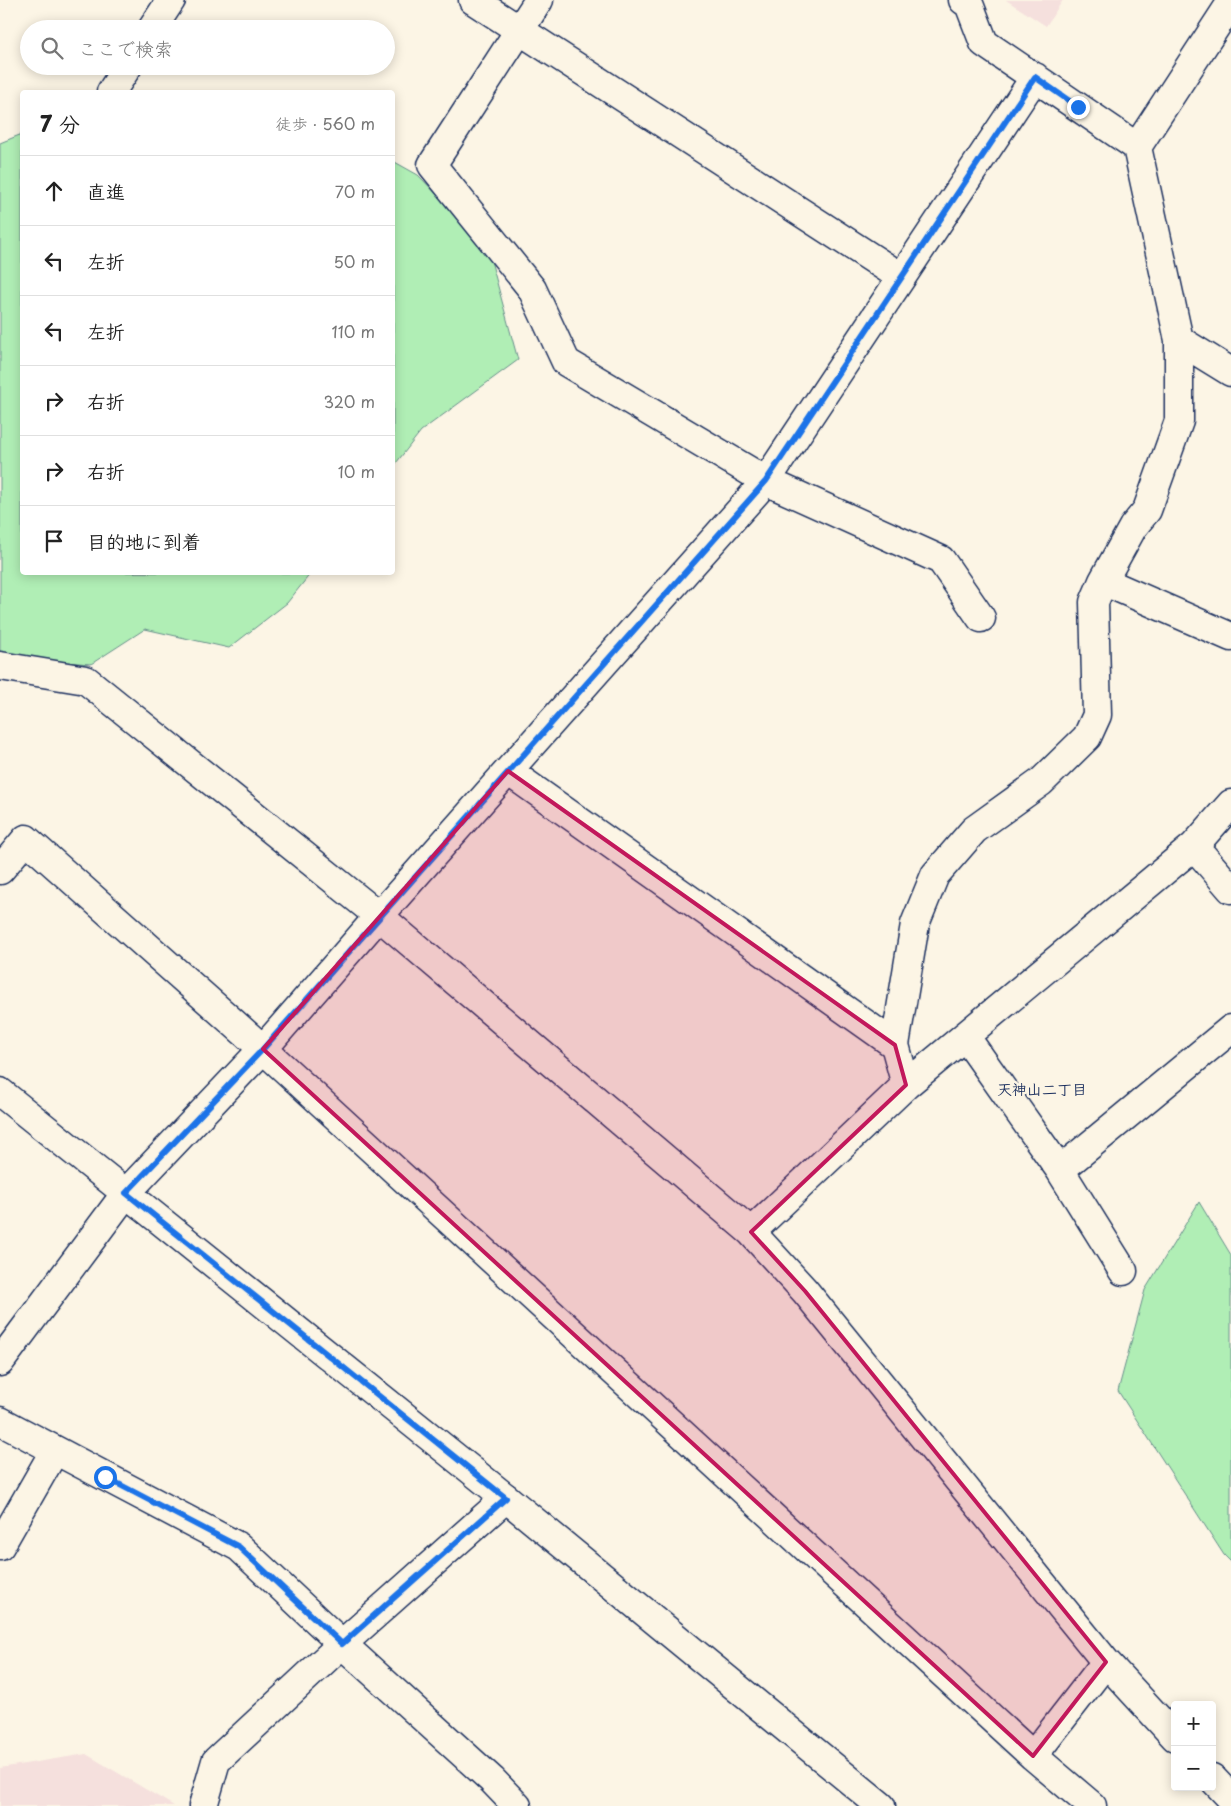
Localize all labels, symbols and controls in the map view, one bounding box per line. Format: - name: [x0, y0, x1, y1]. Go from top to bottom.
- search box: [20, 20, 395, 75]
- icon: search: [38, 34, 66, 62]
- text: ここで検索: [78, 34, 173, 62]
- route end: [1067, 96, 1090, 119]
- text: 7 分: [40, 107, 80, 139]
- text: 徒歩 · 560 m: [276, 111, 375, 135]
- icon: ahead: [40, 177, 68, 205]
- text: 直進: [87, 177, 125, 205]
- text: 70 m: [335, 179, 375, 203]
- icon: left: [40, 247, 68, 275]
- text: 左折: [87, 247, 125, 275]
- text: 50 m: [334, 249, 375, 273]
- icon: left: [40, 317, 68, 345]
- text: 左折: [87, 317, 125, 345]
- text: 110 m: [332, 319, 375, 343]
- icon: right: [40, 387, 68, 415]
- text: 右折: [87, 387, 125, 415]
- text: 320 m: [324, 389, 375, 413]
- icon: right: [40, 457, 68, 485]
- text: 右折: [87, 457, 125, 485]
- text: 10 m: [338, 459, 375, 483]
- icon: arrive: [40, 527, 68, 555]
- text: 目的地に到着: [87, 527, 201, 555]
- district label: 天神山二丁目: [997, 1077, 1087, 1100]
- route start: [94, 1466, 117, 1489]
- map controls: [1171, 1701, 1216, 1791]
- button: +: [1171, 1701, 1216, 1746]
- button: −: [1171, 1746, 1216, 1791]

